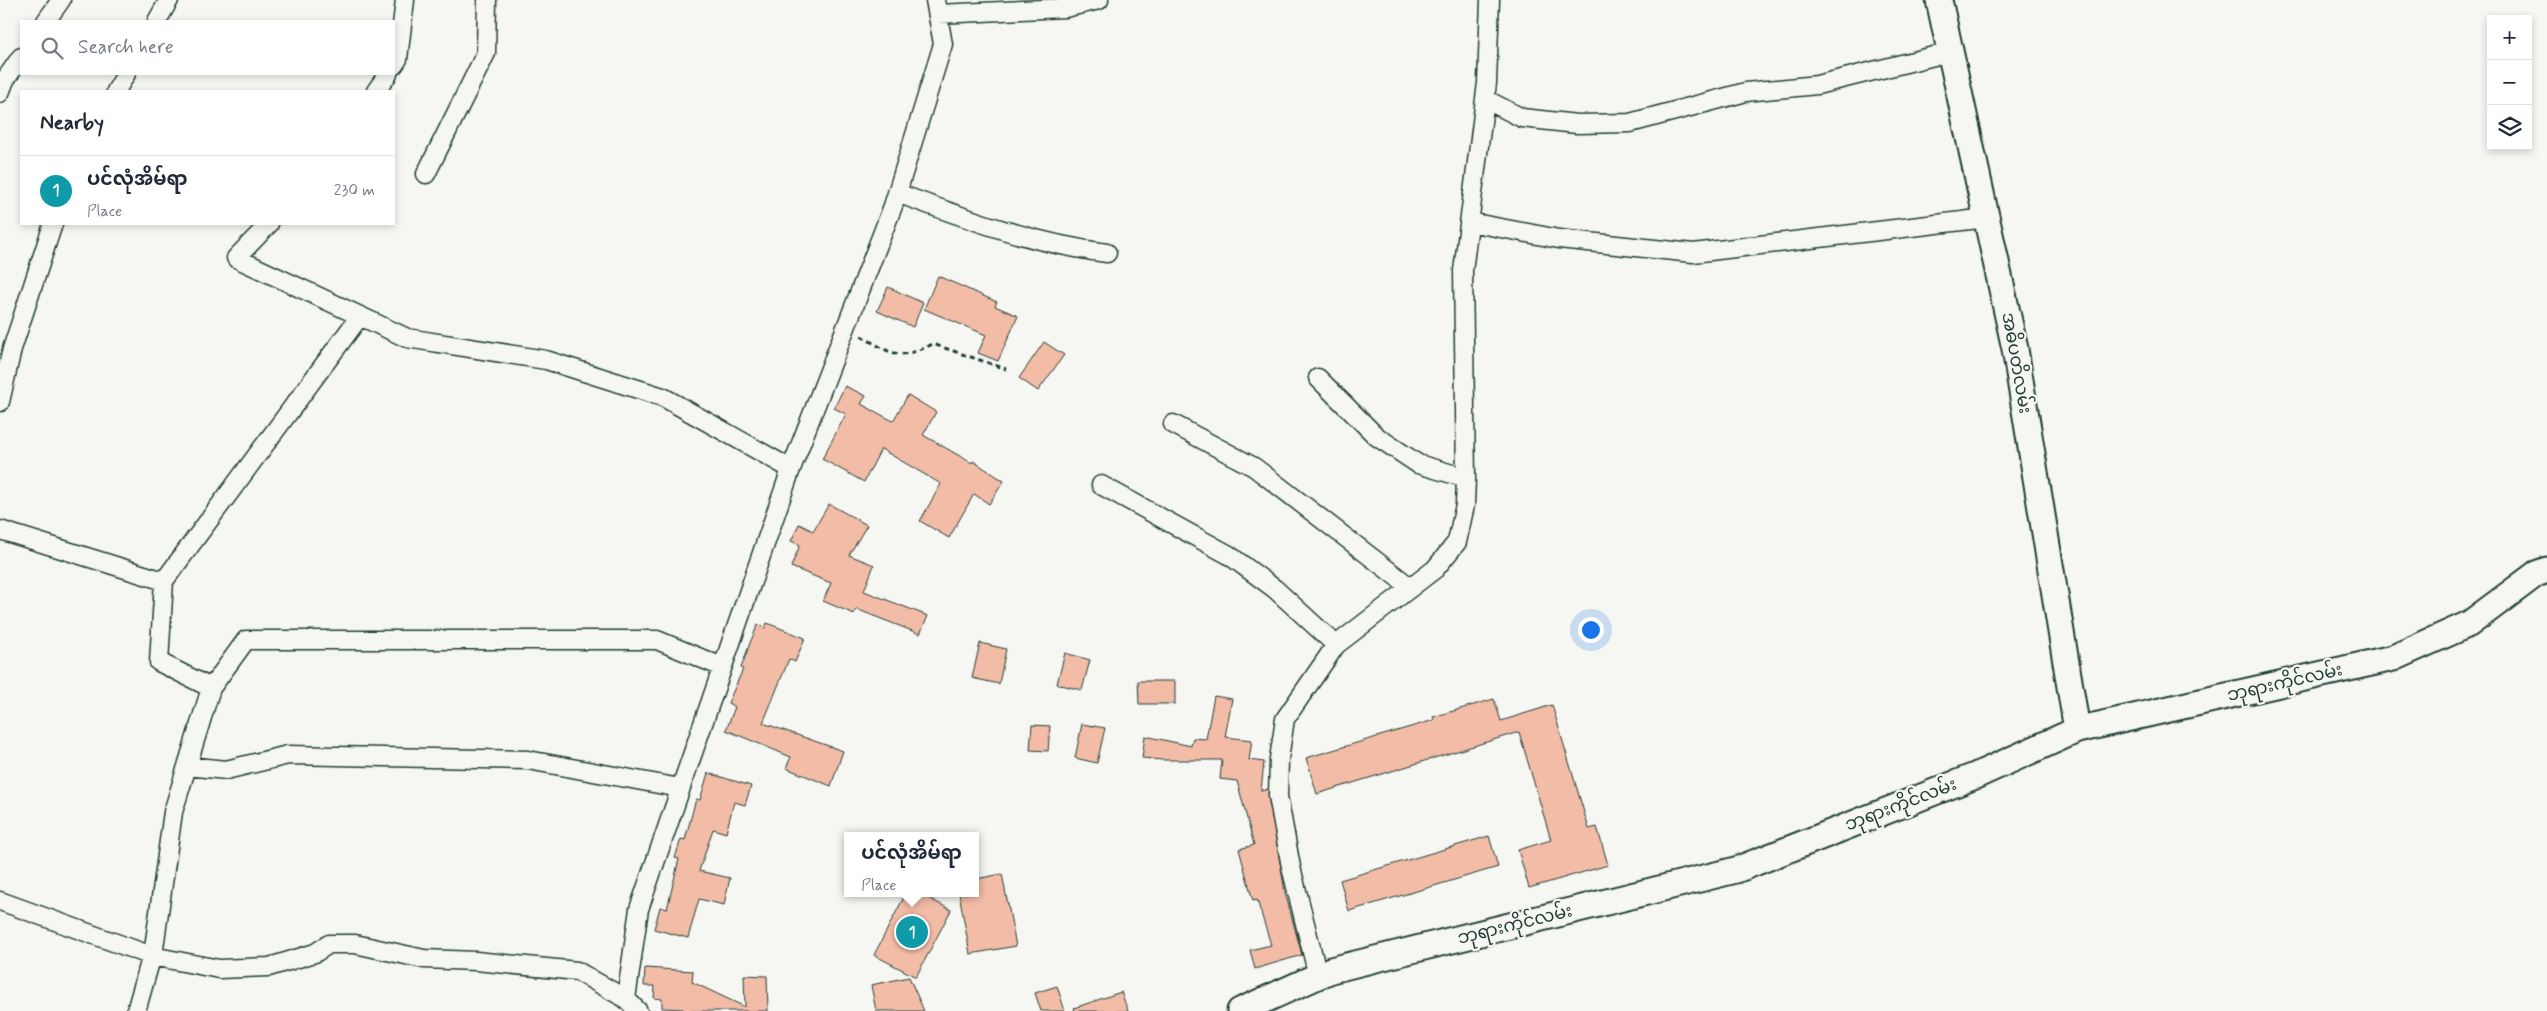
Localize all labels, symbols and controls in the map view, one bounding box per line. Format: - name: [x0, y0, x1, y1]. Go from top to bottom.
- map controls: [2487, 15, 2532, 150]
- button: +: [2487, 15, 2532, 60]
- search box: [20, 20, 395, 75]
- icon: search: [38, 34, 66, 62]
- text: Search here: [78, 35, 174, 60]
- button: −: [2487, 60, 2532, 105]
- button: layers: [2487, 105, 2532, 150]
- text: Nearby: [40, 109, 104, 137]
- text: ပင်လုံအိမ်ရာ: [87, 167, 187, 192]
- text: 1: [52, 180, 60, 201]
- text: 230 m: [334, 180, 375, 201]
- text: Place: [87, 201, 122, 222]
- street label: အဓိပတိလမ်း: [1995, 310, 2040, 416]
- your location: [1578, 617, 1604, 643]
- street label: ဘုရားကိုင်လမ်း: [2224, 655, 2345, 710]
- street label: ဘုရားကိုင်လမ်း: [1841, 770, 1961, 839]
- popup: [844, 832, 979, 897]
- text: ပင်လုံအိမ်ရာ: [861, 841, 962, 866]
- text: Place: [861, 875, 897, 896]
- street label: ဘုရားကိုင်လမ်း: [1454, 896, 1575, 953]
- pin: 1: [896, 913, 928, 951]

